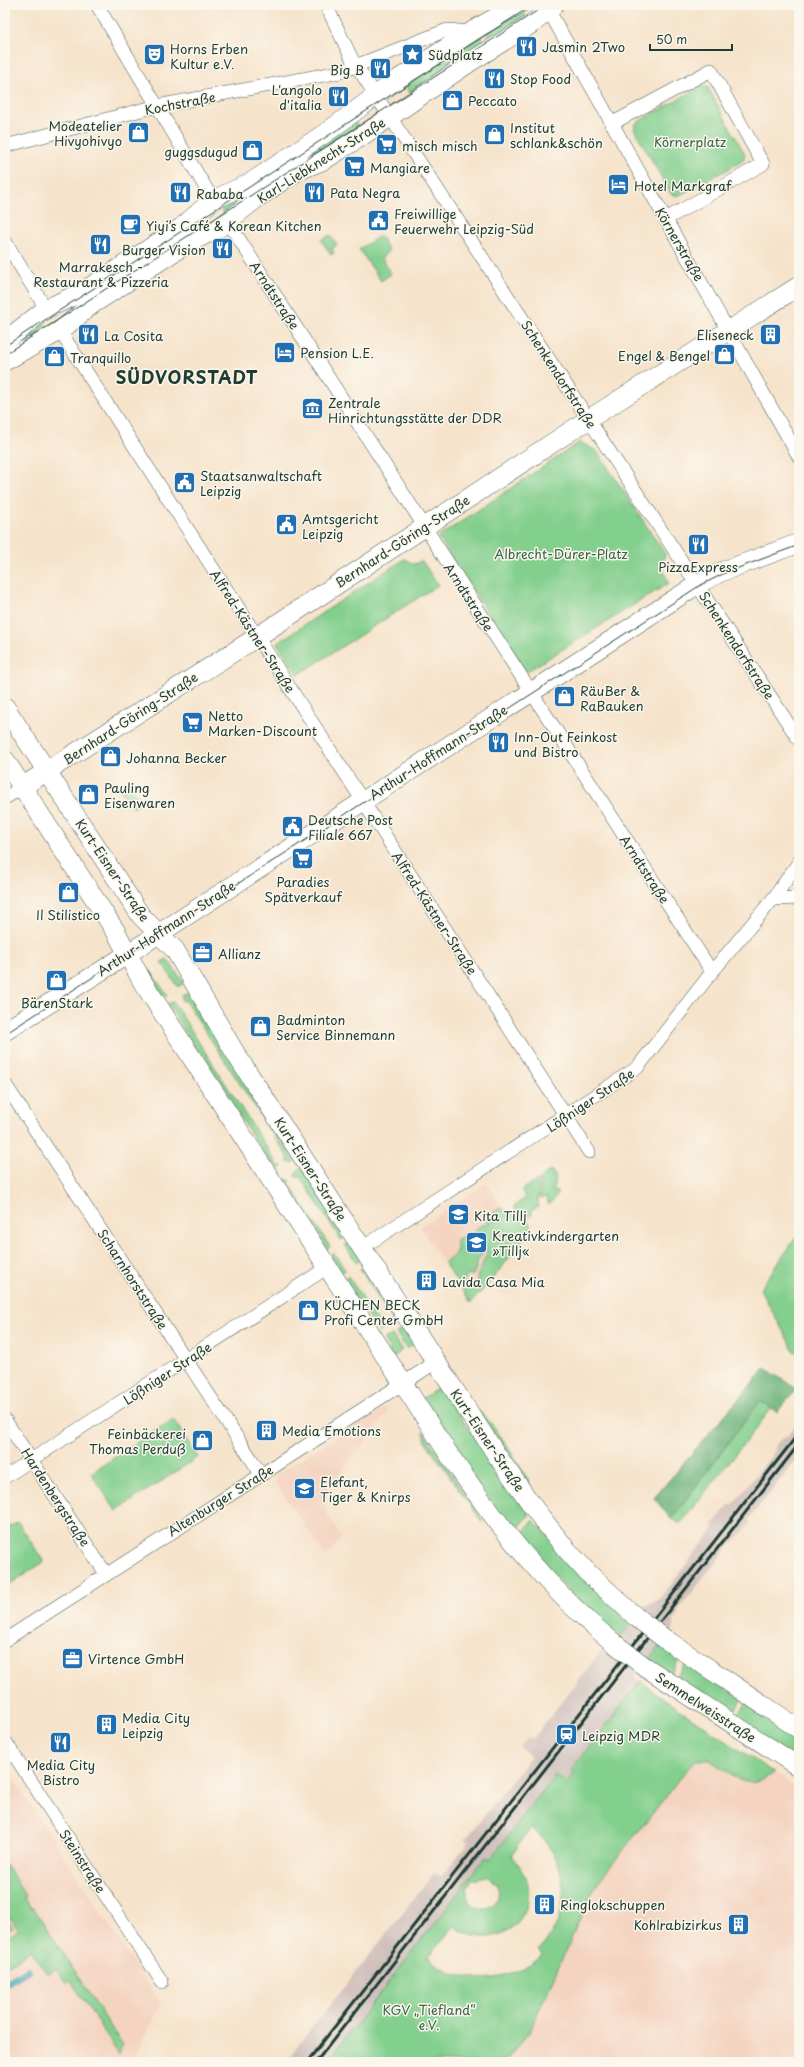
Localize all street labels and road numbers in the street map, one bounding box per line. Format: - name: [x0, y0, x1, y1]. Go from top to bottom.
- street label: Kochstraße: [143, 87, 217, 119]
- street label: Karl-Liebknecht-Straße: [253, 113, 389, 207]
- street label: Körnerstraße: [651, 203, 709, 285]
- street label: Arndtstraße: [246, 257, 304, 333]
- street label: Schenkendorfstraße: [517, 316, 601, 432]
- street label: Bernhard-Göring-Straße: [331, 490, 473, 592]
- street label: Arndtstraße: [440, 559, 498, 635]
- street label: Alfred-Kästner-Straße: [206, 566, 300, 696]
- street label: Schenkendorfstraße: [695, 587, 779, 703]
- street label: Bernhard-Göring-Straße: [59, 667, 201, 769]
- street label: Arthur-Hoffmann-Straße: [365, 700, 511, 804]
- street label: Kurt-Eisner-Straße: [72, 815, 155, 925]
- street label: Arndtstraße: [616, 831, 674, 907]
- street label: Alfred-Kästner-Straße: [388, 848, 482, 978]
- street label: Arthur-Hoffmann-Straße: [93, 876, 239, 980]
- street label: Lößniger Straße: [542, 1064, 638, 1136]
- street label: Kurt-Eisner-Straße: [270, 1113, 352, 1225]
- street label: Scharnhorststraße: [93, 1225, 173, 1333]
- street label: Lößniger Straße: [119, 1337, 215, 1409]
- street label: Kurt-Eisner-Straße: [447, 1385, 530, 1495]
- street label: Hardenbergstraße: [17, 1444, 95, 1550]
- street label: Altenburger Straße: [164, 1460, 276, 1540]
- street label: Semmelweisstraße: [652, 1667, 760, 1747]
- street label: Steinstraße: [55, 1825, 111, 1897]

